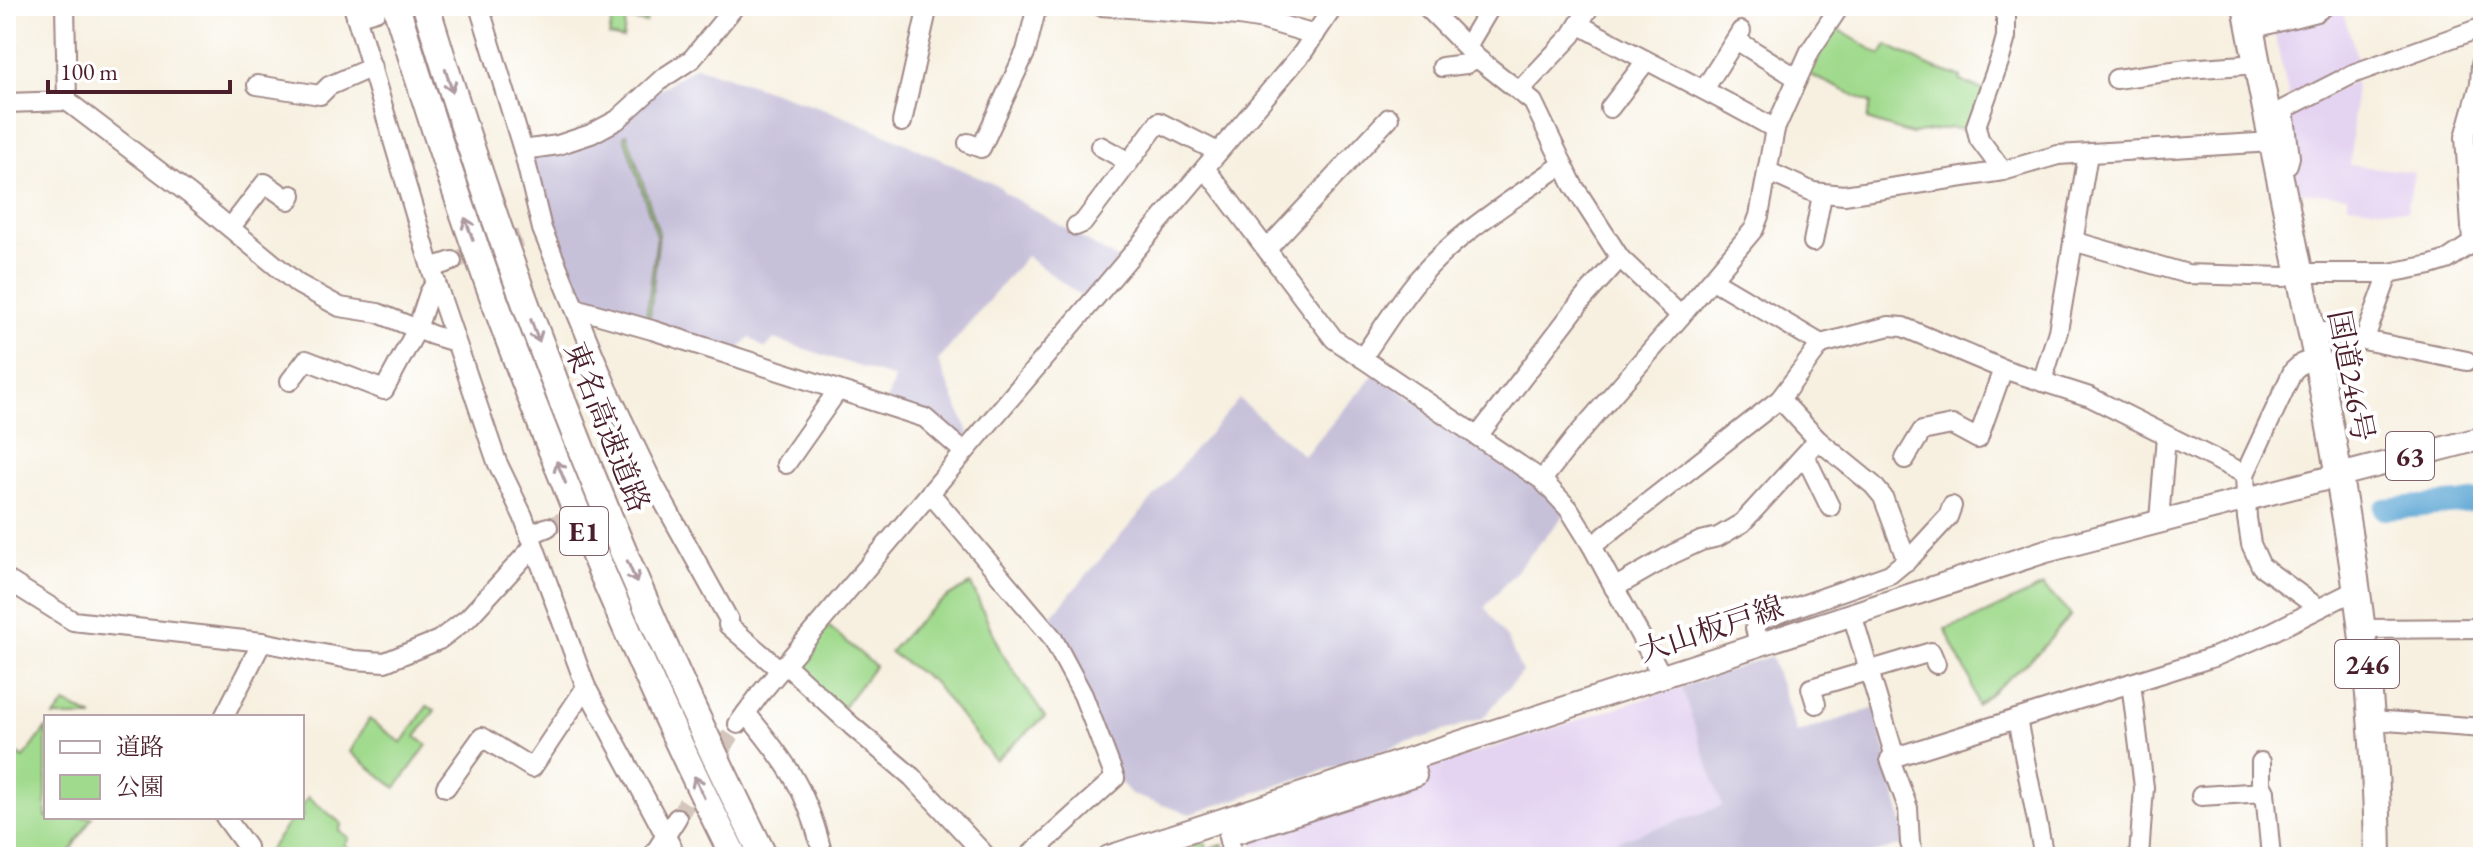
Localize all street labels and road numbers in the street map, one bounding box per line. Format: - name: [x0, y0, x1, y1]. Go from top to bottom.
- street label: 国道246号: [2320, 307, 2383, 445]
- street label: 東名高速道路: [556, 336, 659, 518]
- road number: 63: [2386, 432, 2434, 480]
- road number: E1: [560, 507, 608, 555]
- street label: 大山板戸線: [1633, 587, 1788, 670]
- road number: 246: [2335, 640, 2399, 688]

